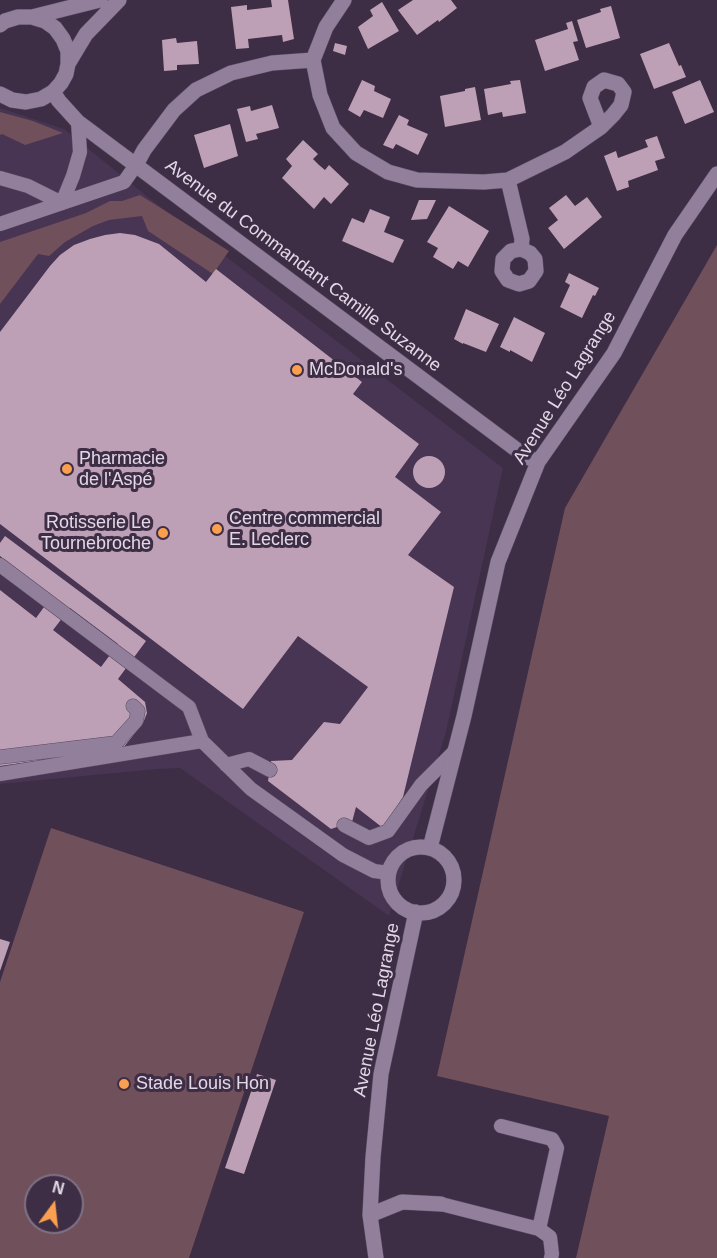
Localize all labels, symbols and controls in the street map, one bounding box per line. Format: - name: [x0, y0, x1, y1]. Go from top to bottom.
- street label: Avenue du Commandant Camille Suzanne: [161, 155, 445, 377]
- street label: Avenue Léo Lagrange: [509, 307, 621, 469]
- place label: McDonald's: [309, 359, 402, 381]
- marker: McDonald's: [290, 363, 304, 377]
- place label: Pharmacie de l'Aspé: [79, 448, 165, 490]
- marker: Pharmacie de l'Aspé: [60, 462, 74, 476]
- place label: Centre commercial E. Leclerc: [229, 508, 380, 550]
- place label: Rotisserie Le Tournebroche: [41, 512, 151, 554]
- marker: Centre commercial E. Leclerc: [210, 522, 224, 536]
- marker: Rotisserie Le Tournebroche: [156, 526, 170, 540]
- street label: Avenue Léo Lagrange: [350, 921, 404, 1099]
- place label: Stade Louis Hon: [136, 1073, 269, 1095]
- marker: Stade Louis Hon: [117, 1077, 131, 1091]
- north arrow: [24, 1174, 84, 1234]
- text: N: [50, 1178, 66, 1198]

